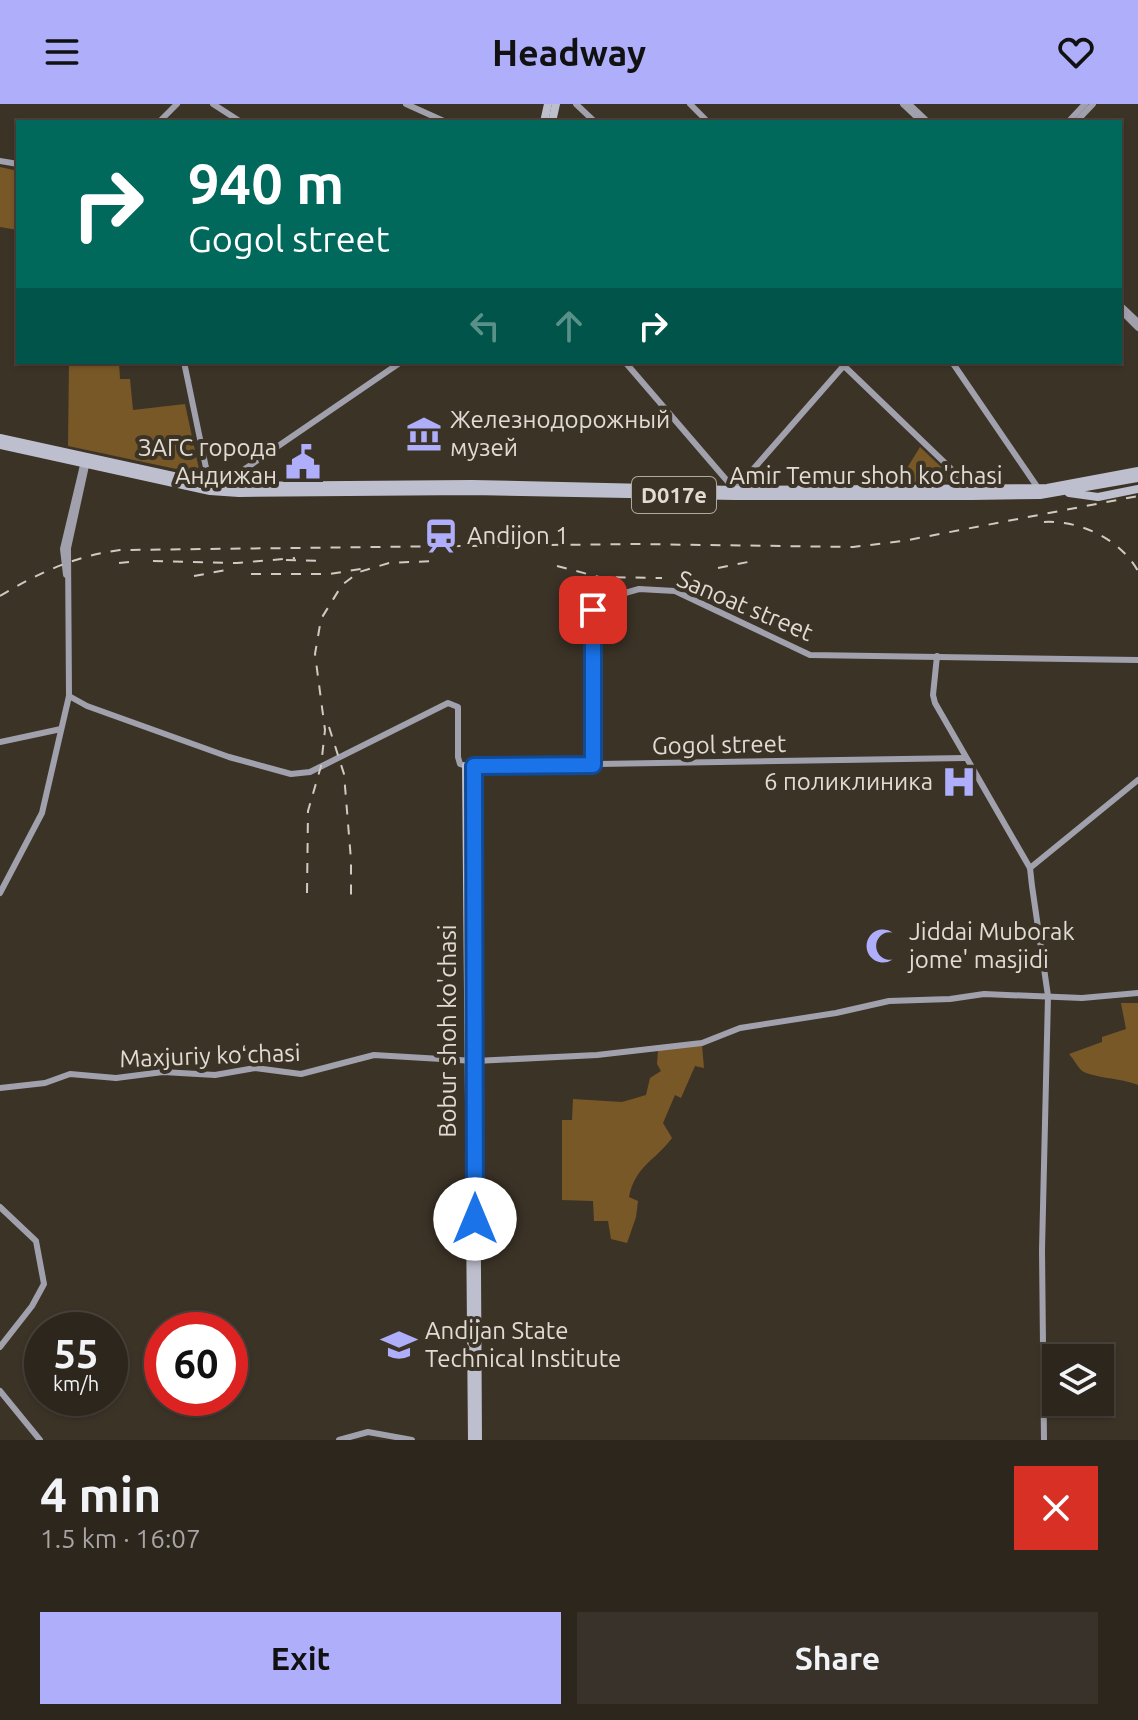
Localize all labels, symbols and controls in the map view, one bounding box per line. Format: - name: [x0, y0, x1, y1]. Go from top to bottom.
- icon: menu: [40, 30, 84, 74]
- icon: heart: [1054, 30, 1098, 74]
- text: Headway: [492, 32, 646, 73]
- icon: right: [56, 152, 160, 256]
- text: 940 m: [188, 152, 344, 215]
- text: Gogol street: [188, 218, 390, 259]
- icon: left: [463, 304, 507, 348]
- icon: ahead: [547, 304, 591, 348]
- icon: right: [631, 304, 675, 348]
- place label: Железнодорожный музей: [450, 406, 670, 461]
- museum icon: Железнодорожный музей: [405, 415, 443, 453]
- place label: ЗАГС города Андижан: [138, 434, 277, 489]
- public building icon: ЗАГС города Андижан: [284, 443, 322, 481]
- street label: Amir Temur shoh ko'chasi: [730, 462, 1002, 489]
- road number: D017e: [632, 477, 716, 513]
- station icon: Andijon 1: [422, 517, 460, 555]
- place label: Andijon 1: [467, 522, 569, 549]
- street label: Sanoat street: [673, 565, 818, 646]
- pin: [559, 576, 627, 644]
- icon: arrive: [571, 588, 615, 632]
- street label: Gogol street: [652, 730, 787, 759]
- hospital icon: 6 поликлиника: [940, 763, 978, 801]
- place label: 6 поликлиника: [764, 768, 933, 795]
- place label: Jiddai Muborak jome' masjidi: [907, 918, 1075, 973]
- street label: Bobur shoh ko'chasi: [434, 924, 461, 1138]
- mosque icon: Jiddai Muborak jome' masjidi: [864, 927, 902, 965]
- street label: Maxjuriy koʻchasi: [119, 1039, 301, 1072]
- position arrow: [433, 1177, 517, 1261]
- speed limit sign: 60: [144, 1312, 248, 1416]
- place label: Andijan State Technical Institute: [425, 1317, 621, 1372]
- school or university icon: Andijan State Technical Institute: [380, 1326, 418, 1364]
- text: 55: [53, 1331, 99, 1376]
- map controls: [1042, 1344, 1114, 1416]
- button: layers: [1042, 1344, 1114, 1416]
- text: km/h: [53, 1372, 99, 1395]
- button: close: [1014, 1466, 1098, 1550]
- text: 4 min: [40, 1467, 161, 1521]
- text: 1.5 km · 16:07: [40, 1524, 201, 1553]
- button: Exit: [40, 1612, 561, 1704]
- button: Share: [577, 1612, 1098, 1704]

